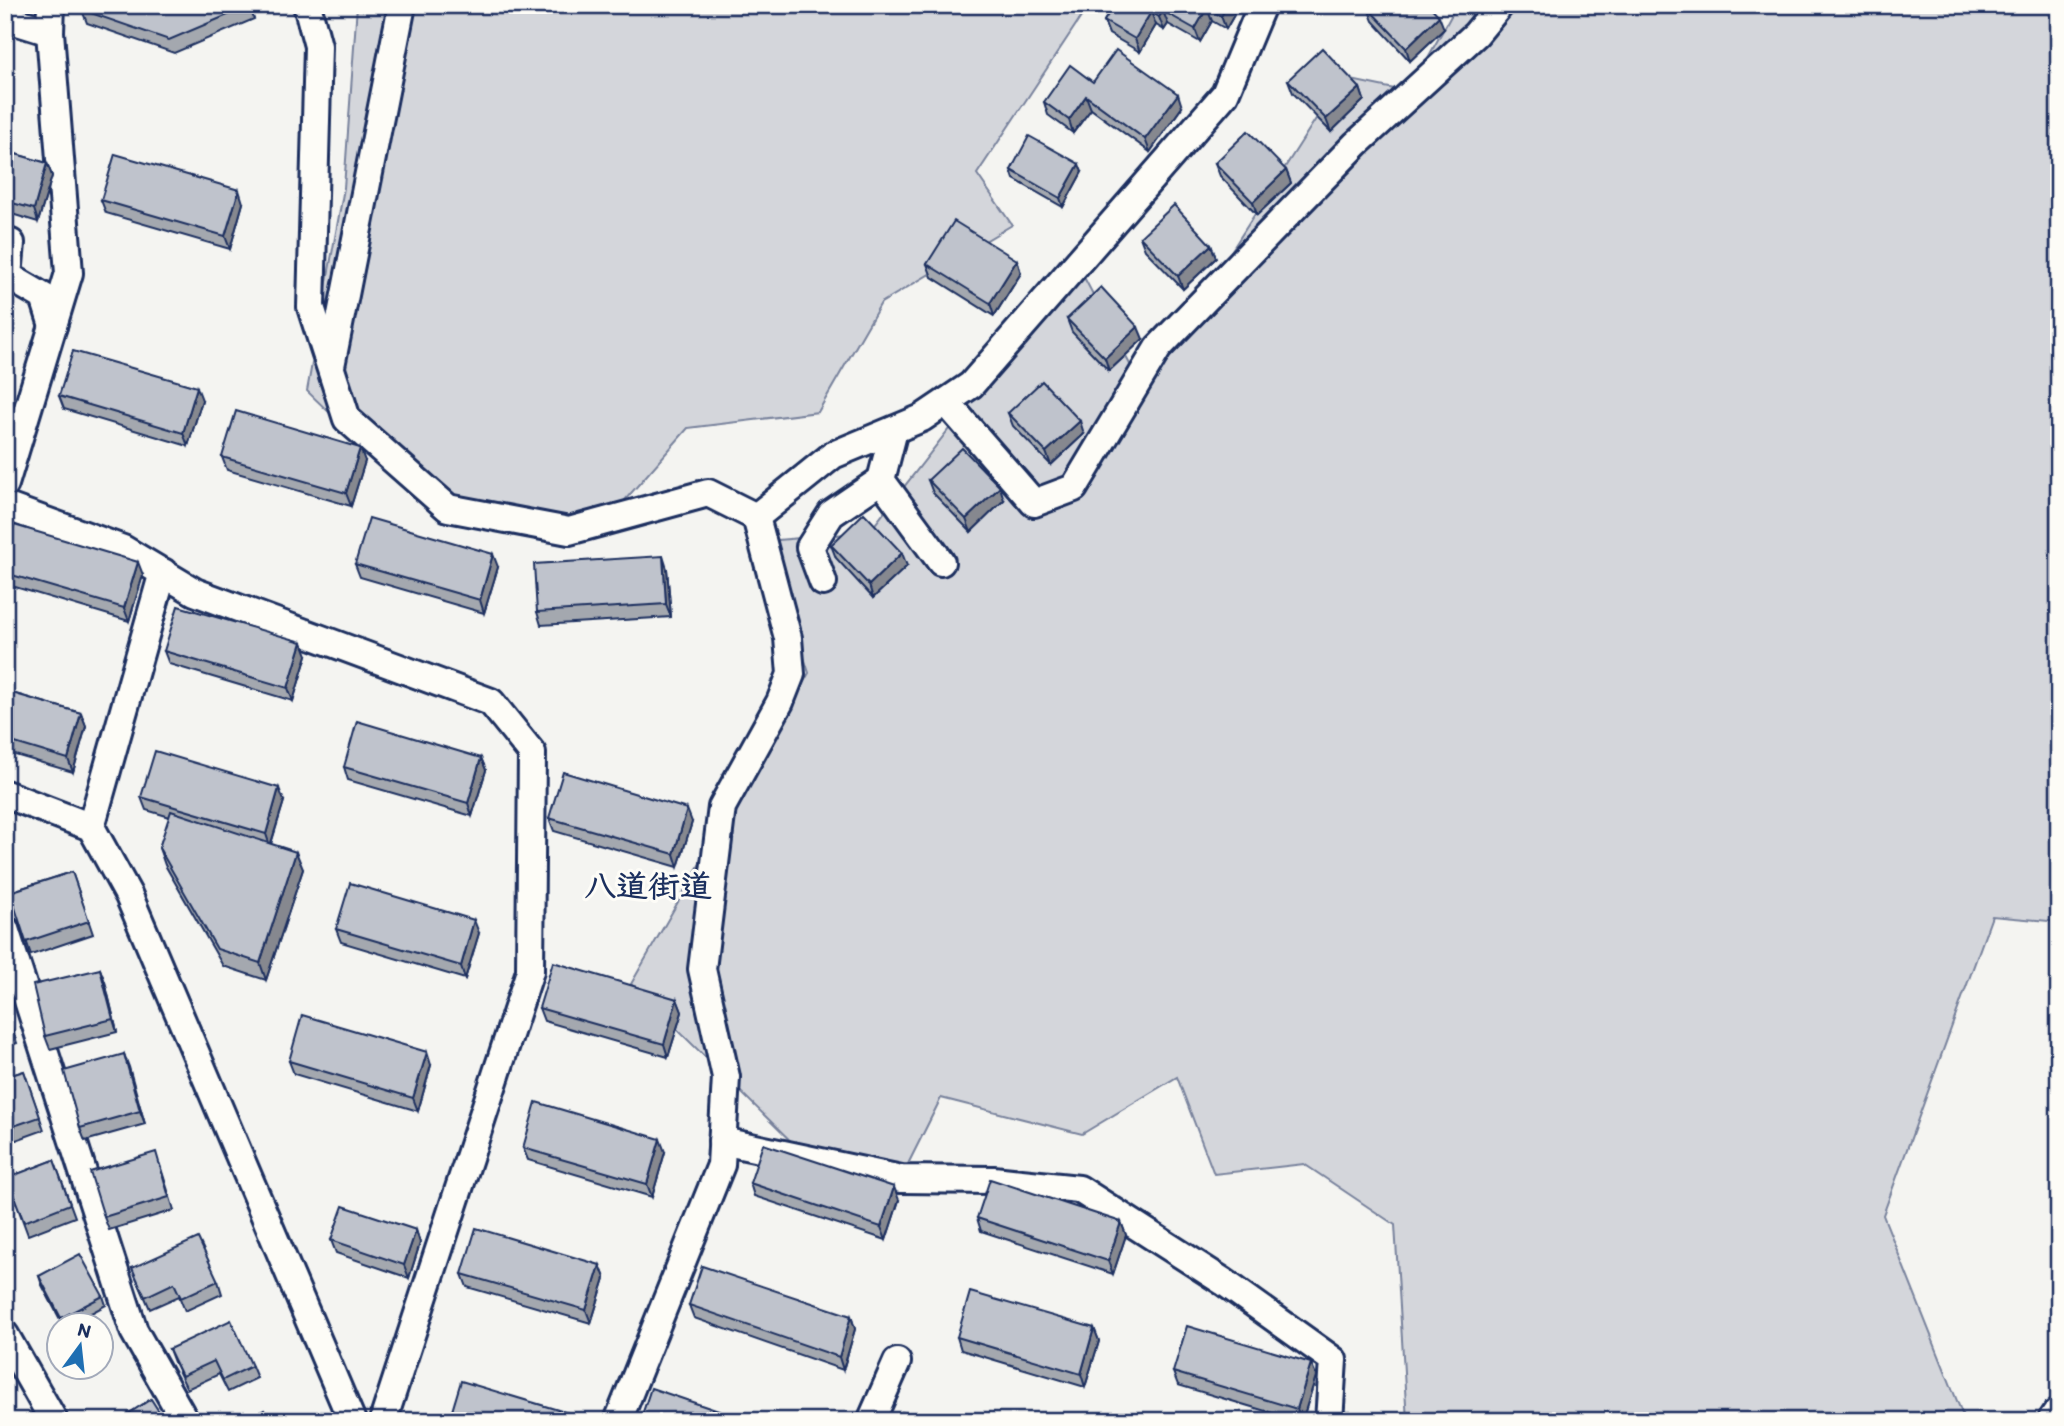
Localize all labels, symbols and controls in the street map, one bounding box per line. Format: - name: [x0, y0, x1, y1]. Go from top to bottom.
- district label: 八道街道: [584, 867, 712, 905]
- north arrow: [46, 1310, 116, 1380]
- text: N: [75, 1317, 93, 1343]

